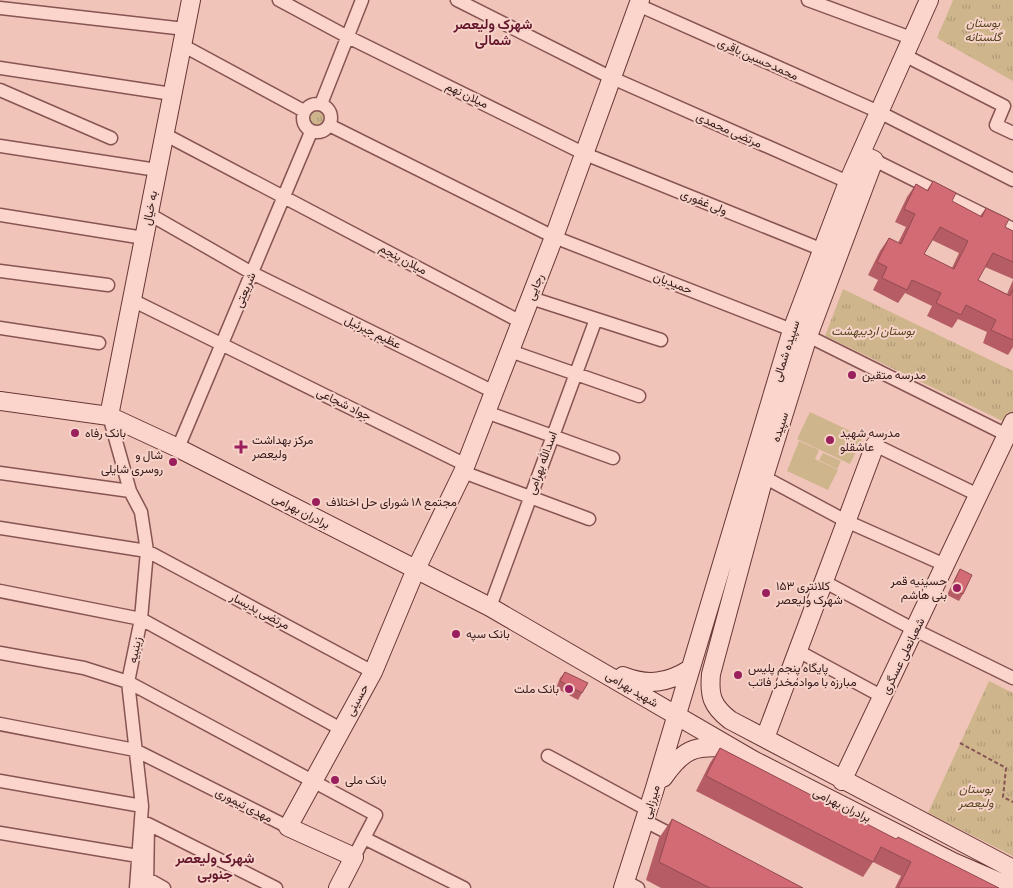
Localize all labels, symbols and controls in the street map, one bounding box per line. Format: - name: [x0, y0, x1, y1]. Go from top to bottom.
- district label: شهرک ولیعصر شمالی: [452, 16, 533, 49]
- park label: بوستان گلستانه: [965, 16, 1004, 44]
- street label: محمدحسین باقری: [715, 35, 801, 84]
- street label: میلان نهم: [443, 79, 490, 112]
- street label: مرتضی محمدی: [694, 109, 764, 152]
- street label: ولی غفوری: [678, 186, 729, 219]
- street label: به خیال: [140, 189, 161, 227]
- street label: میلان پنجم: [376, 241, 429, 278]
- street label: حمیدیان: [652, 269, 694, 297]
- street label: شریعتی: [231, 270, 260, 310]
- street label: رجایی: [524, 272, 547, 303]
- street label: عظیم جبرئیل: [342, 312, 404, 353]
- street label: سپیده شمالی: [770, 319, 803, 384]
- park label: بوستان اردیبهشت: [831, 324, 915, 339]
- place label: مدرسه متقین: [862, 368, 926, 383]
- marker: مدرسه متقین: [846, 369, 858, 381]
- street label: جواد شجاعی: [314, 385, 374, 424]
- street label: سپیده: [769, 410, 792, 444]
- place label: بانک رفاه: [85, 426, 126, 441]
- place label: مدرسه شهید عاشقلو: [840, 426, 900, 455]
- marker: بانک رفاه: [69, 427, 81, 439]
- street label: اسدالله بهرامی: [524, 429, 561, 497]
- place label: مرکز بهداشت ولیعصر: [251, 433, 313, 462]
- marker: مدرسه شهید عاشقلو: [824, 434, 836, 446]
- marker: مرکز بهداشت ولیعصر: [234, 440, 248, 454]
- place label: شال و روسری شایلی: [101, 448, 163, 477]
- marker: شال و روسری شایلی: [167, 456, 179, 468]
- street label: برادران بهرامی: [269, 490, 332, 532]
- place label: مجتمع ۱۸ شورای حل اختلاف: [326, 495, 457, 511]
- marker: مجتمع ۱۸ شورای حل اختلاف: [310, 496, 322, 508]
- place label: حسینیه قمر بنی هاشم: [890, 574, 947, 603]
- place label: کلانتری ۱۵۳ شهرک ولیعصر: [775, 579, 843, 608]
- marker: حسینیه قمر بنی هاشم: [951, 582, 963, 594]
- marker: کلانتری ۱۵۳ شهرک ولیعصر: [760, 587, 772, 599]
- street label: مرتضی بدیسار: [227, 589, 292, 633]
- street label: شعبانعلی عسگری: [878, 615, 928, 697]
- place label: بانک سپه: [466, 627, 510, 642]
- marker: بانک سپه: [450, 628, 462, 640]
- street label: زینبیه: [125, 636, 146, 665]
- place label: پایگاه پنجم پلیس مبارزه با موادمخدر فاتب: [748, 661, 857, 690]
- street label: شهید بهرامی: [603, 668, 661, 711]
- marker: پایگاه پنجم پلیس مبارزه با موادمخدر فاتب: [732, 669, 744, 681]
- street label: حسینی: [343, 682, 372, 719]
- place label: بانک ملت: [514, 682, 559, 696]
- marker: بانک ملت: [563, 683, 575, 695]
- place label: بانک ملی: [345, 773, 387, 788]
- marker: بانک ملی: [329, 774, 341, 786]
- park label: بوستان ولیعصر: [958, 782, 994, 811]
- street label: میرزایی: [639, 783, 664, 821]
- street label: مهدی تیموری: [213, 785, 275, 826]
- street label: برادران بهرامی: [810, 785, 873, 826]
- district label: شهرک ولیعصر جنوبی: [174, 850, 255, 883]

